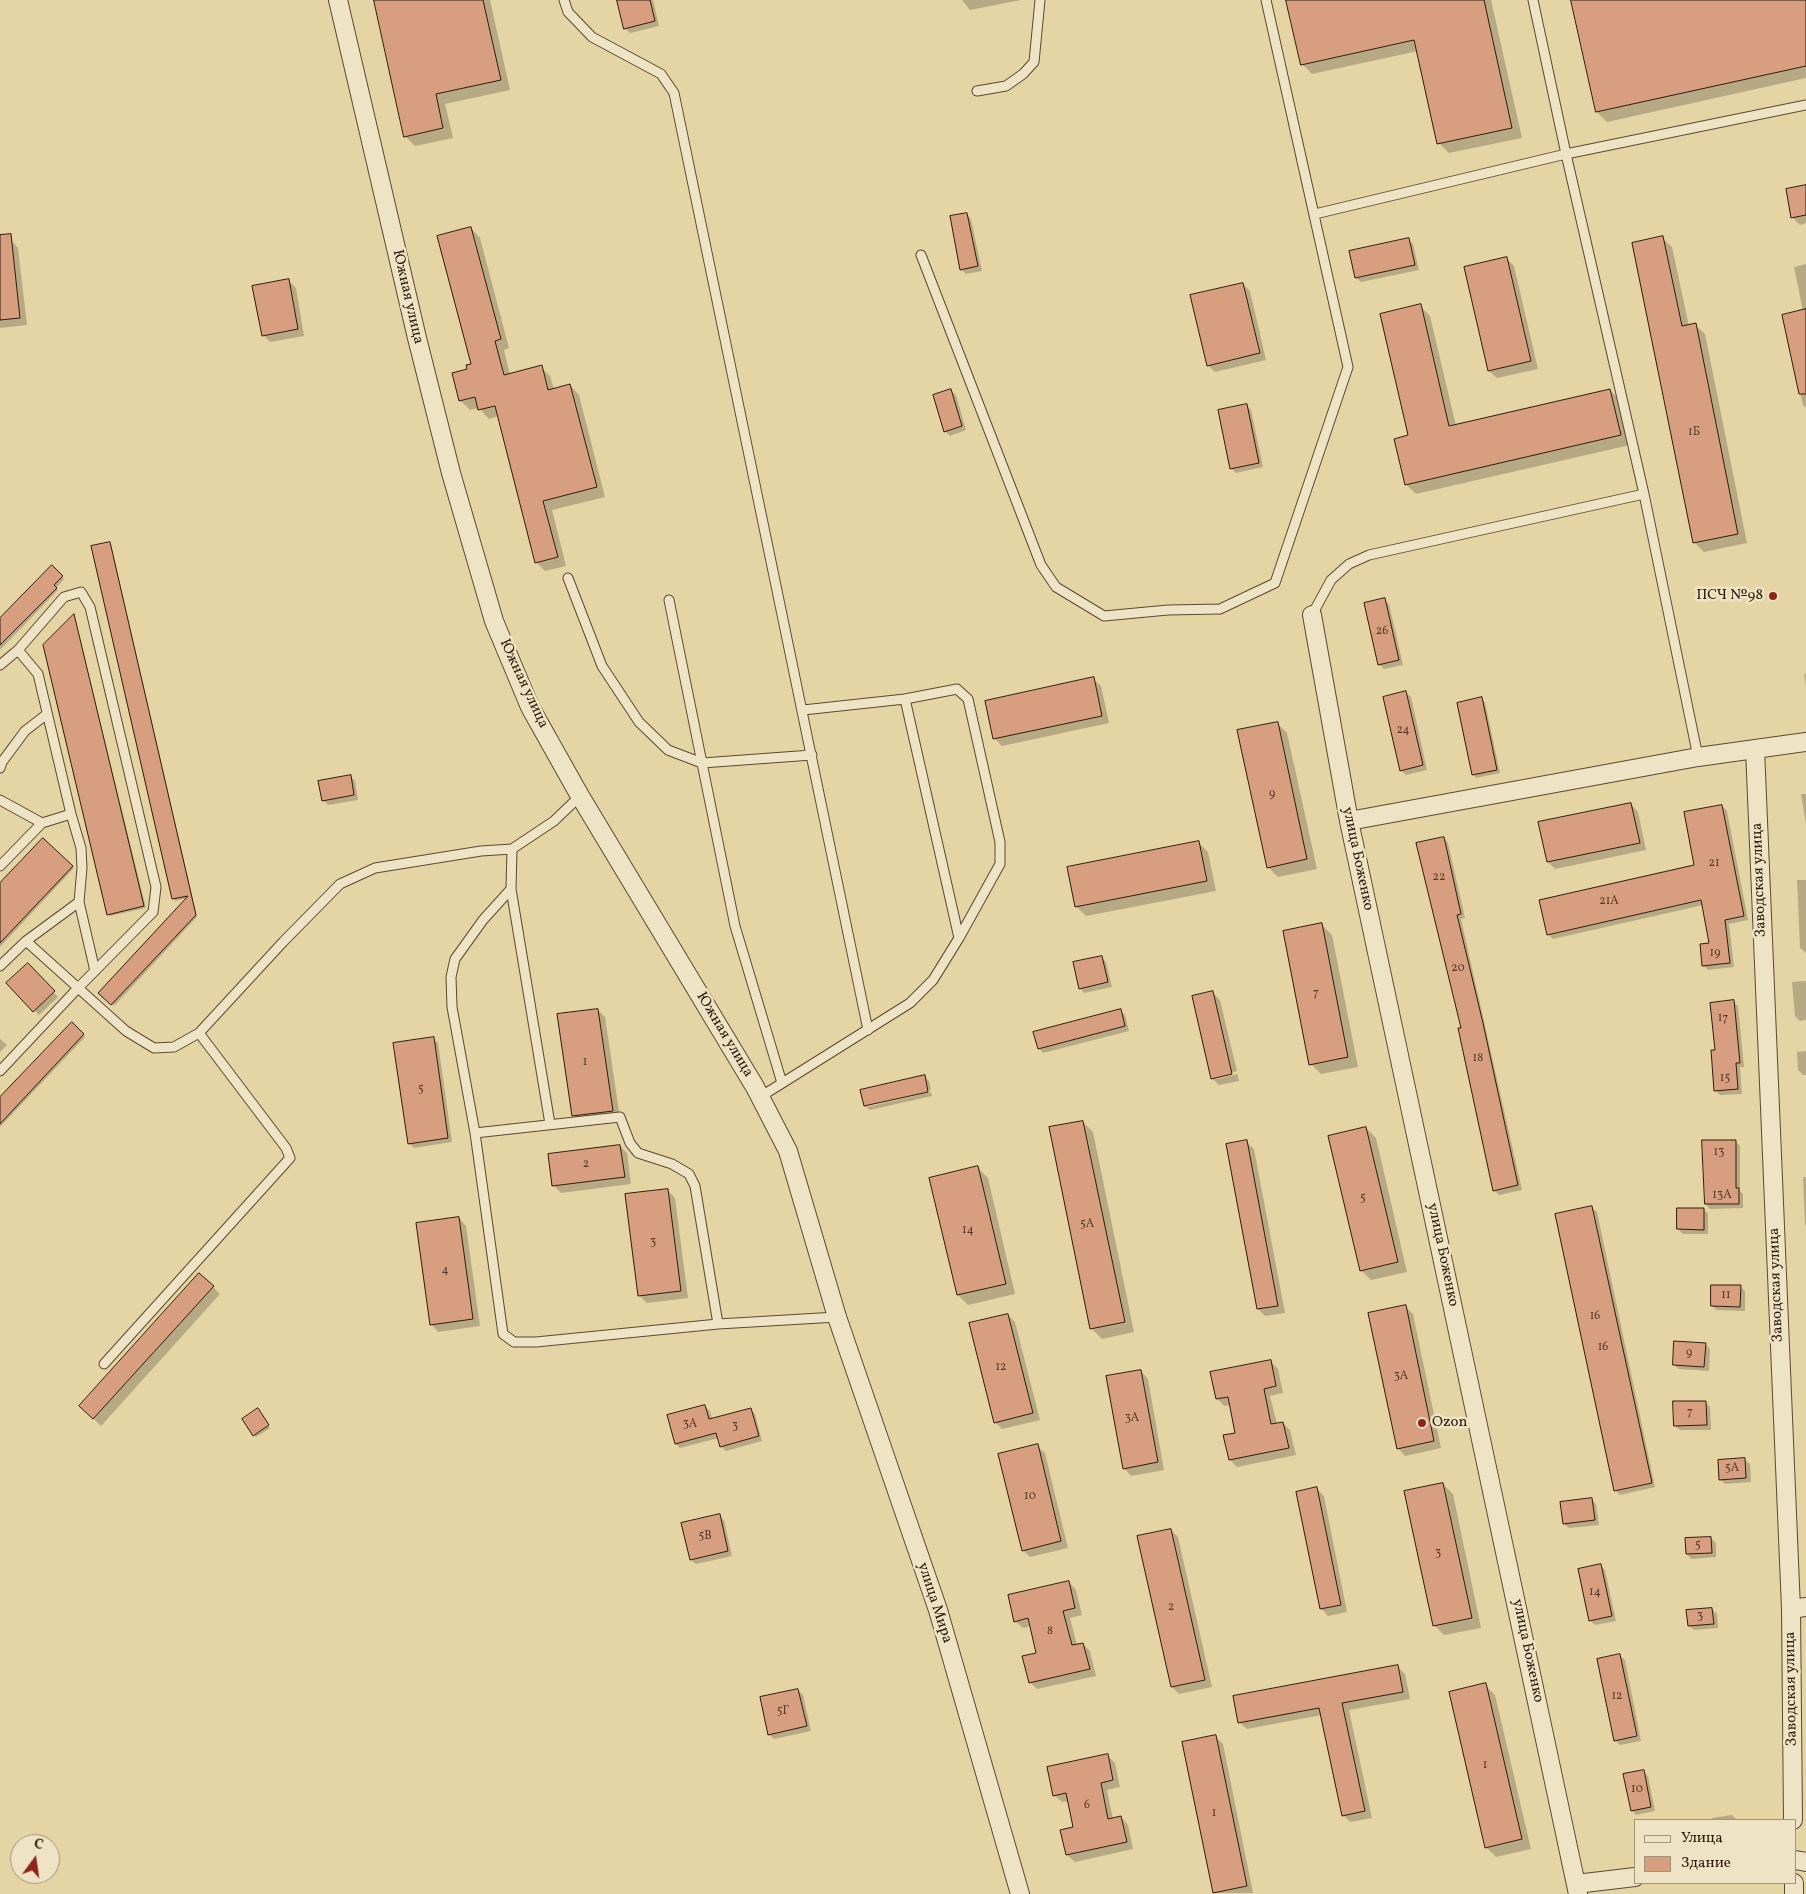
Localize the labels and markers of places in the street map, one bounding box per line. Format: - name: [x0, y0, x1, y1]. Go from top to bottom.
- place label: ПСЧ №98: [1696, 587, 1763, 605]
- marker: ПСЧ №98: [1767, 590, 1779, 602]
- place label: Ozon: [1432, 1414, 1467, 1432]
- marker: Ozon: [1416, 1417, 1428, 1429]

